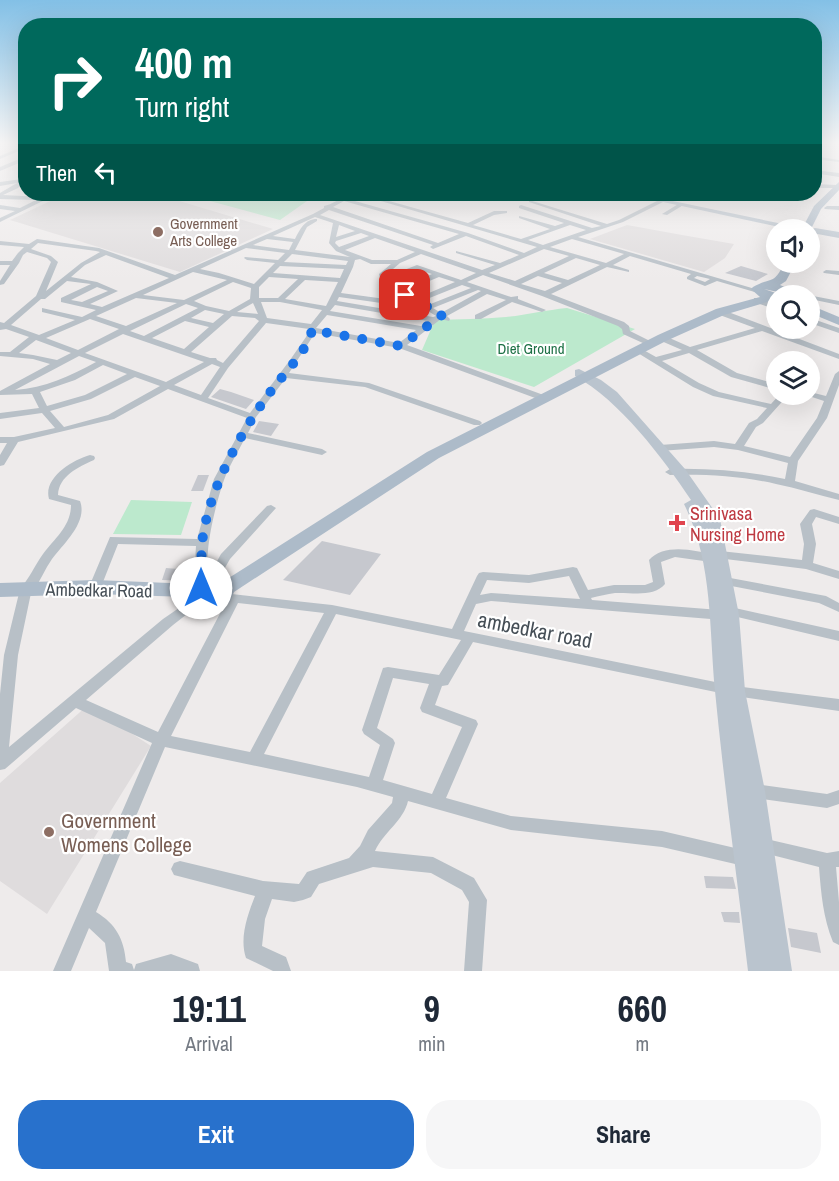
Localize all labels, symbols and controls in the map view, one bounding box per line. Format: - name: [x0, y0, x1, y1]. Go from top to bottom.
- text: 400 m: [135, 35, 233, 91]
- icon: right: [36, 42, 114, 120]
- text: Turn right: [135, 89, 229, 125]
- icon: left: [89, 156, 122, 189]
- text: Then: [36, 158, 77, 188]
- place label: Government Arts College: [169, 213, 238, 251]
- map controls: [766, 219, 820, 405]
- button: sound: [766, 219, 820, 273]
- marker: Government Arts College: [151, 225, 165, 239]
- pin: [379, 269, 430, 320]
- icon: arrive: [388, 278, 421, 311]
- button: search: [766, 285, 820, 339]
- park label: Diet Ground: [497, 338, 565, 359]
- button: layers: [766, 351, 820, 405]
- place label: Srinivasa Nursing Home: [690, 501, 785, 547]
- marker: Srinivasa Nursing Home: [668, 514, 686, 532]
- position arrow: [169, 556, 233, 620]
- street label: Ambedkar Road: [44, 577, 153, 603]
- street label: ambedkar road: [475, 605, 595, 655]
- place label: Government Womens College: [61, 806, 192, 859]
- marker: Government Womens College: [42, 825, 56, 839]
- text: 19:11: [172, 985, 246, 1033]
- text: 9: [424, 985, 440, 1033]
- text: 660: [618, 985, 667, 1033]
- text: Arrival: [185, 1030, 233, 1057]
- text: min: [418, 1030, 445, 1057]
- text: m: [635, 1030, 649, 1057]
- button: Exit: [18, 1100, 414, 1169]
- button: Share: [426, 1100, 821, 1169]

